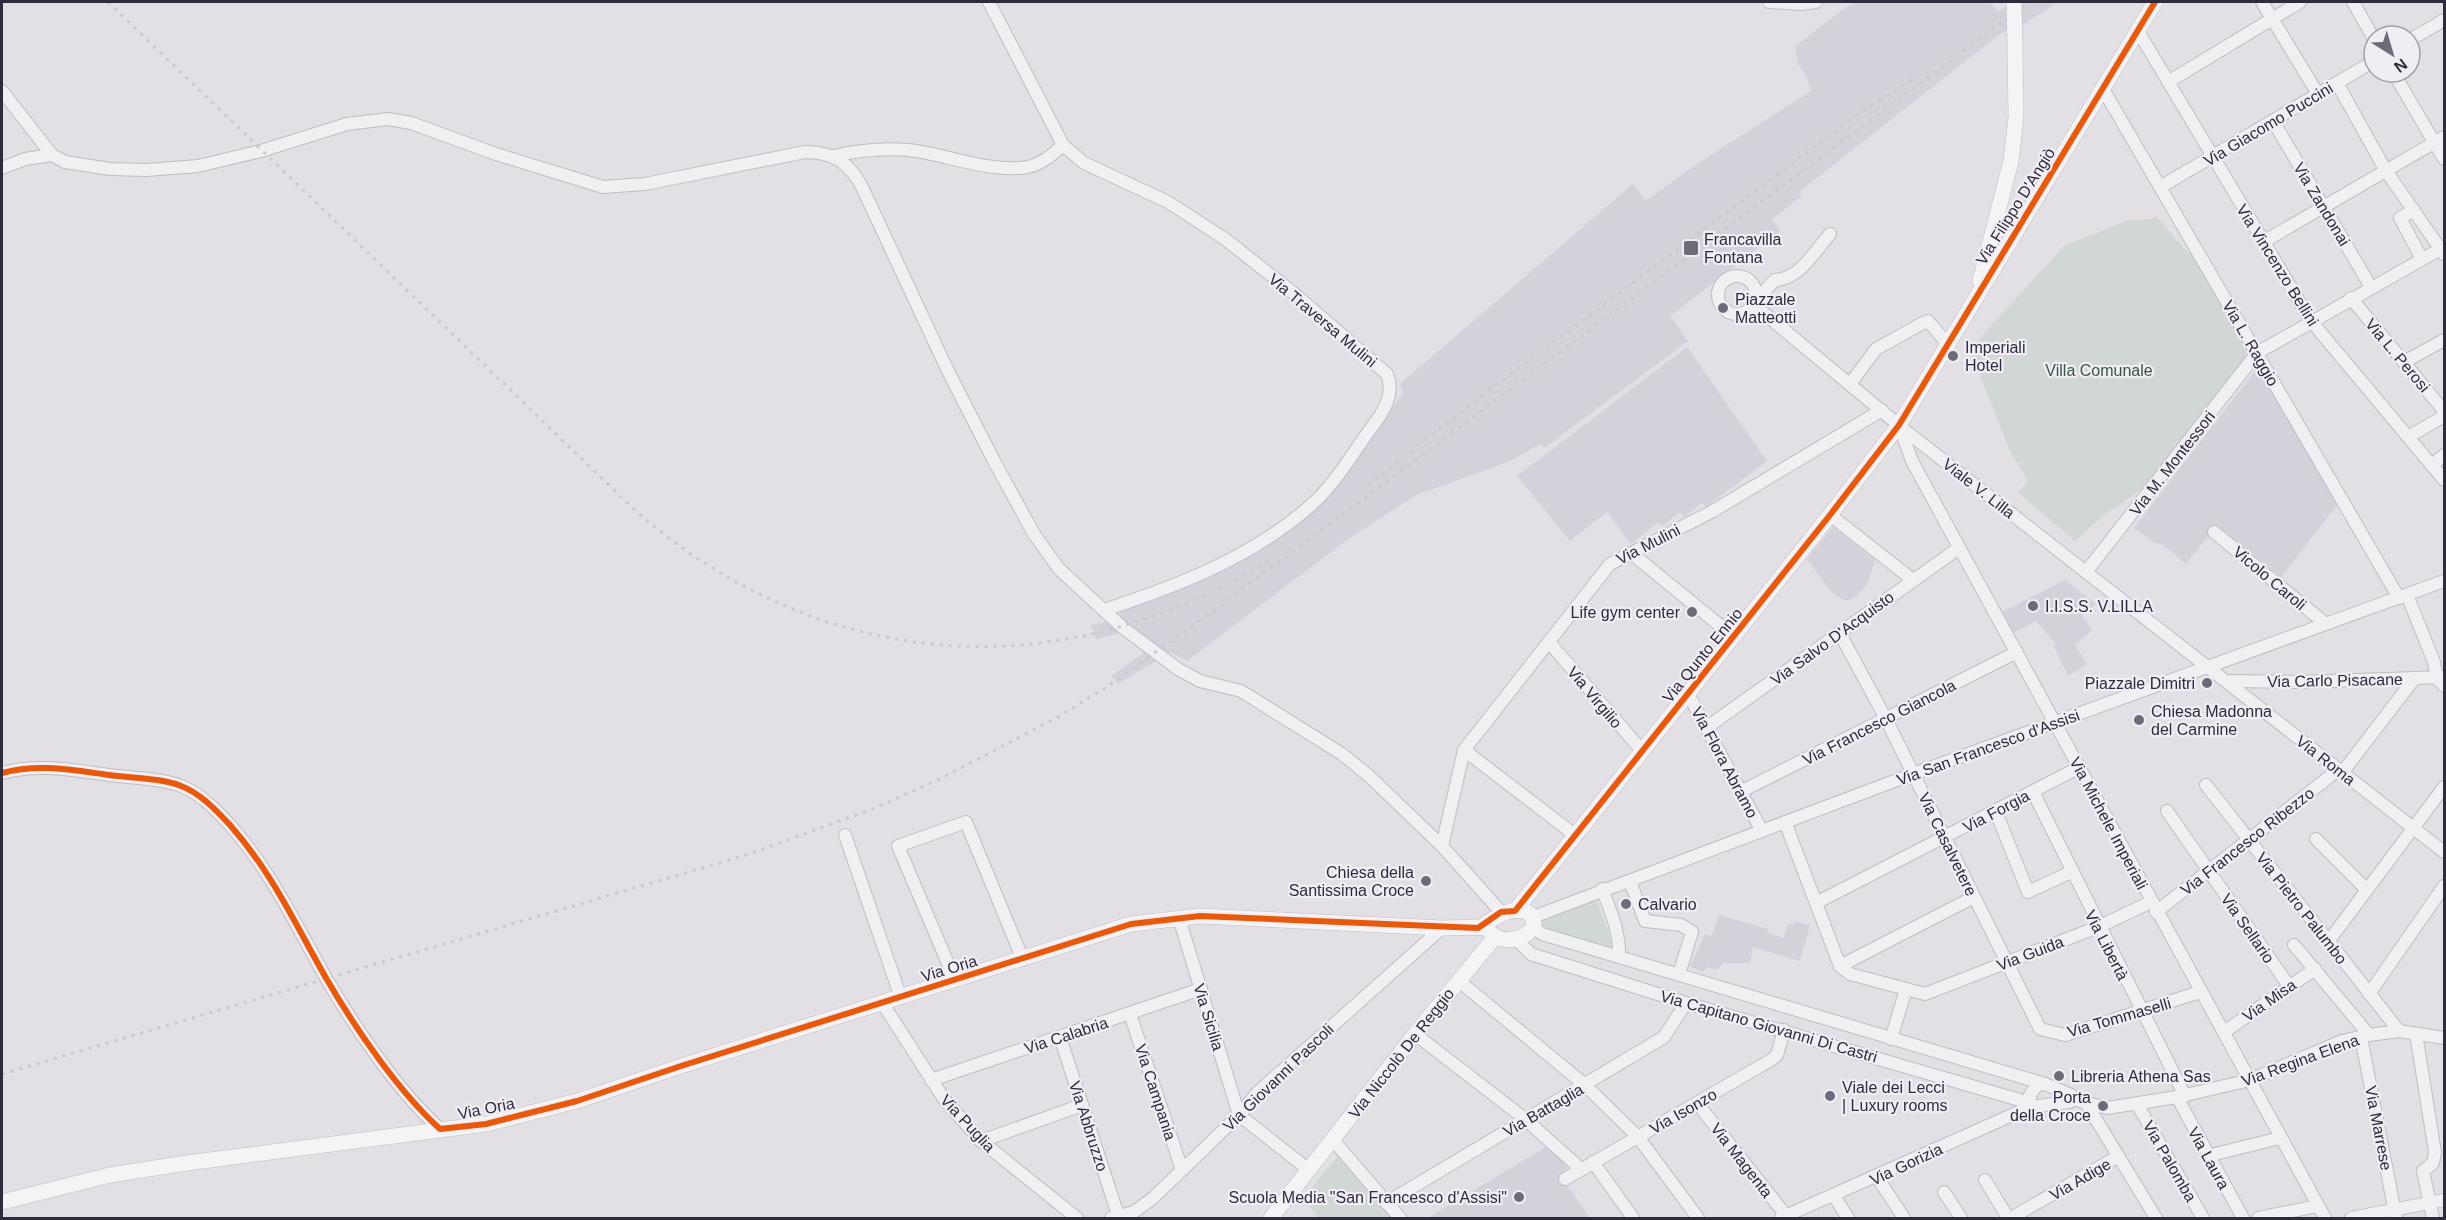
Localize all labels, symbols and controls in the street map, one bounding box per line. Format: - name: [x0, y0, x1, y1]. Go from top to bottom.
- north arrow: [2362, 24, 2422, 84]
- text: N: [2391, 55, 2410, 76]
- street label: Via Giacomo Puccini: [2201, 79, 2336, 170]
- street label: Via Filippo D'Angiò: [1973, 145, 2058, 268]
- street label: Via Zandonai: [2290, 160, 2353, 249]
- street label: Via Vincenzo Bellini: [2233, 201, 2322, 329]
- place label: Francavilla Fontana: [1704, 231, 1781, 266]
- marker: Francavilla Fontana: [1682, 239, 1700, 257]
- street label: Via Traversa Mulini: [1265, 270, 1380, 371]
- place label: Piazzale Matteotti: [1735, 291, 1796, 326]
- street label: Via L. Raggio: [2219, 298, 2282, 389]
- marker: Piazzale Matteotti: [1716, 301, 1730, 315]
- street label: Via L. Perosi: [2362, 315, 2433, 395]
- place label: Imperiali Hotel: [1965, 339, 2025, 374]
- marker: Imperiali Hotel: [1946, 349, 1960, 363]
- park label: Villa Comunale: [2045, 362, 2153, 379]
- street label: Via M. Montessori: [2126, 408, 2218, 519]
- street label: Viale V. Lilla: [1939, 455, 2018, 522]
- street label: Via Mulini: [1614, 521, 1683, 568]
- street label: Vicolo Caroli: [2230, 543, 2309, 614]
- street label: Via Salvo D'Acquisto: [1768, 588, 1897, 689]
- place label: I.I.S.S. V.LILLA: [2045, 598, 2153, 615]
- marker: I.I.S.S. V.LILLA: [2026, 599, 2040, 613]
- place label: Life gym center: [1571, 604, 1681, 621]
- street label: Via Qunto Ennio: [1659, 605, 1746, 706]
- marker: Life gym center: [1685, 605, 1699, 619]
- street label: Via Virgilio: [1564, 663, 1625, 732]
- street label: Via Carlo Pisacane: [2267, 671, 2403, 690]
- place label: Piazzale Dimitri: [2085, 675, 2195, 692]
- street label: Via Francesco Giancola: [1800, 676, 1959, 769]
- marker: Piazzale Dimitri: [2200, 676, 2214, 690]
- place label: Chiesa Madonna del Carmine: [2151, 703, 2272, 738]
- street label: Via Flora Abramo: [1688, 704, 1761, 821]
- street label: Via San Francesco d'Assisi: [1895, 706, 2082, 788]
- marker: Chiesa Madonna del Carmine: [2132, 713, 2146, 727]
- street label: Via Roma: [2293, 732, 2359, 789]
- street label: Via Michele Imperiali: [2066, 754, 2151, 892]
- street label: Via Francesco Ribezzo: [2177, 784, 2317, 899]
- street label: Via Forgia: [1960, 787, 2032, 836]
- street label: Via Casalvetere: [1915, 790, 1980, 899]
- street label: Via Pietro Palumbo: [2253, 849, 2350, 967]
- place label: Chiesa della Santissima Croce: [1289, 864, 1414, 899]
- marker: Chiesa della Santissima Croce: [1419, 874, 1433, 888]
- street label: Via Sellario: [2218, 890, 2278, 966]
- place label: Calvario: [1638, 896, 1697, 913]
- marker: Calvario: [1619, 897, 1633, 911]
- street label: Via Libertà: [2082, 907, 2131, 983]
- street label: Via Guida: [1994, 933, 2066, 974]
- street label: Via Oria: [919, 952, 979, 985]
- street label: Via Misa: [2239, 976, 2299, 1025]
- street label: Via Sicilia: [1190, 982, 1227, 1053]
- street label: Via Niccolò De Reggio: [1346, 985, 1457, 1122]
- street label: Via Capitano Giovanni Di Castri: [1659, 987, 1879, 1066]
- street label: Via Tommaselli: [2065, 995, 2173, 1040]
- street label: Via Calabria: [1022, 1014, 1110, 1057]
- street label: Via Giovanni Pascoli: [1220, 1020, 1337, 1134]
- street label: Via Regina Elena: [2239, 1031, 2361, 1090]
- street label: Via Campania: [1132, 1042, 1179, 1143]
- place label: Libreria Athena Sas: [2071, 1068, 2211, 1085]
- marker: Libreria Athena Sas: [2052, 1069, 2066, 1083]
- street label: Via Abbruzzo: [1066, 1079, 1111, 1174]
- place label: Viale dei Lecci | Luxury rooms: [1842, 1079, 1948, 1114]
- street label: Via Battaglia: [1500, 1081, 1586, 1140]
- street label: Via Marrese: [2362, 1084, 2395, 1172]
- street label: Via Isonzo: [1647, 1085, 1720, 1137]
- marker: Viale dei Lecci | Luxury rooms: [1823, 1089, 1837, 1103]
- place label: Porta della Croce: [2010, 1089, 2091, 1124]
- street label: Via Puglia: [937, 1091, 998, 1155]
- street label: Via Oria: [456, 1095, 516, 1122]
- marker: Porta della Croce: [2096, 1099, 2110, 1113]
- street label: Via Palomba: [2140, 1118, 2200, 1205]
- street label: Via Magenta: [1707, 1120, 1776, 1201]
- street label: Via Laura: [2185, 1124, 2233, 1192]
- street label: Via Gorizia: [1867, 1140, 1945, 1189]
- street label: Via Adige: [2047, 1155, 2114, 1204]
- place label: Scuola Media "San Francesco d'Assisi": [1228, 1189, 1507, 1206]
- marker: Scuola Media "San Francesco d'Assisi": [1512, 1190, 1526, 1204]

